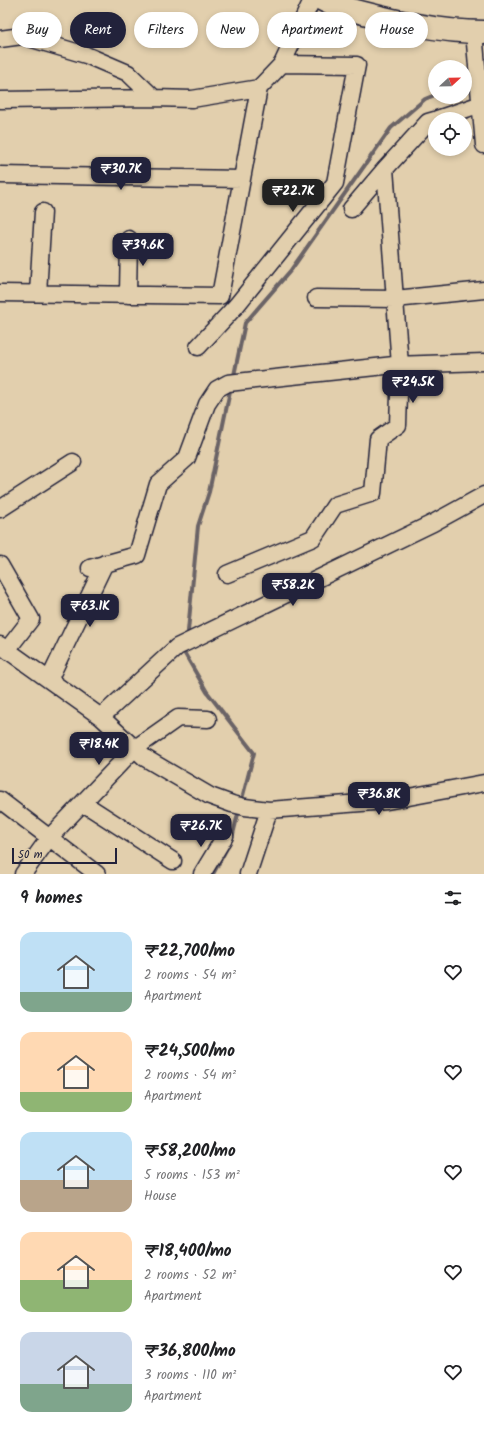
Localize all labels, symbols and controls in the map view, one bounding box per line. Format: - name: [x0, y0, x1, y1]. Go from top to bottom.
- chip: Buy: [12, 12, 62, 48]
- chip: Rent: [70, 12, 126, 48]
- chip: Filters: [134, 12, 198, 48]
- chip: New: [206, 12, 259, 48]
- chip: Apartment: [267, 12, 357, 48]
- chip: House: [365, 12, 428, 48]
- north arrow: [428, 60, 472, 104]
- map controls: [428, 60, 472, 156]
- button: locate: [428, 112, 472, 156]
- pin: ₹30.7K: [88, 157, 154, 191]
- text: ₹30.7K: [100, 159, 142, 180]
- pin: ₹22.7K: [260, 179, 326, 213]
- text: ₹22.7K: [271, 181, 315, 202]
- pin: ₹39.6K: [110, 233, 176, 267]
- text: ₹39.6K: [122, 235, 164, 256]
- pin: ₹24.5K: [380, 370, 446, 404]
- text: ₹24.5K: [391, 372, 435, 393]
- pin: ₹58.2K: [260, 573, 326, 607]
- text: ₹58.2K: [271, 575, 315, 596]
- pin: ₹63.1K: [57, 594, 123, 628]
- text: ₹63.1K: [70, 596, 110, 617]
- pin: ₹18.4K: [66, 732, 132, 766]
- text: ₹18.4K: [79, 734, 119, 755]
- pin: ₹36.8K: [346, 782, 412, 816]
- text: ₹36.8K: [357, 784, 401, 805]
- pin: ₹26.7K: [168, 814, 234, 848]
- text: ₹26.7K: [180, 816, 222, 837]
- scale bar: [12, 846, 117, 865]
- text: 50 m: [18, 846, 43, 864]
- text: 9 homes: [20, 885, 83, 912]
- icon: filters: [442, 887, 464, 909]
- text: ₹22,700/mo: [144, 938, 235, 965]
- icon: home: [52, 948, 100, 996]
- icon: heart: [442, 961, 464, 983]
- text: 2 rooms · 54 m²: [144, 965, 236, 986]
- text: Apartment: [144, 986, 202, 1007]
- text: ₹24,500/mo: [144, 1038, 235, 1065]
- icon: home: [52, 1048, 100, 1096]
- icon: heart: [442, 1061, 464, 1083]
- text: 2 rooms · 54 m²: [144, 1065, 236, 1086]
- text: Apartment: [144, 1086, 202, 1107]
- text: ₹58,200/mo: [144, 1138, 236, 1165]
- icon: home: [52, 1148, 100, 1196]
- icon: heart: [442, 1161, 464, 1183]
- text: 5 rooms · 153 m²: [144, 1165, 240, 1186]
- text: House: [144, 1186, 176, 1207]
- text: ₹18,400/mo: [144, 1238, 232, 1265]
- icon: home: [52, 1248, 100, 1296]
- icon: heart: [442, 1261, 464, 1283]
- text: 2 rooms · 52 m²: [144, 1265, 236, 1286]
- text: Apartment: [144, 1286, 202, 1307]
- text: ₹36,800/mo: [144, 1338, 236, 1365]
- icon: home: [52, 1348, 100, 1396]
- icon: heart: [442, 1361, 464, 1383]
- text: 3 rooms · 110 m²: [144, 1365, 236, 1386]
- text: Apartment: [144, 1386, 202, 1407]

